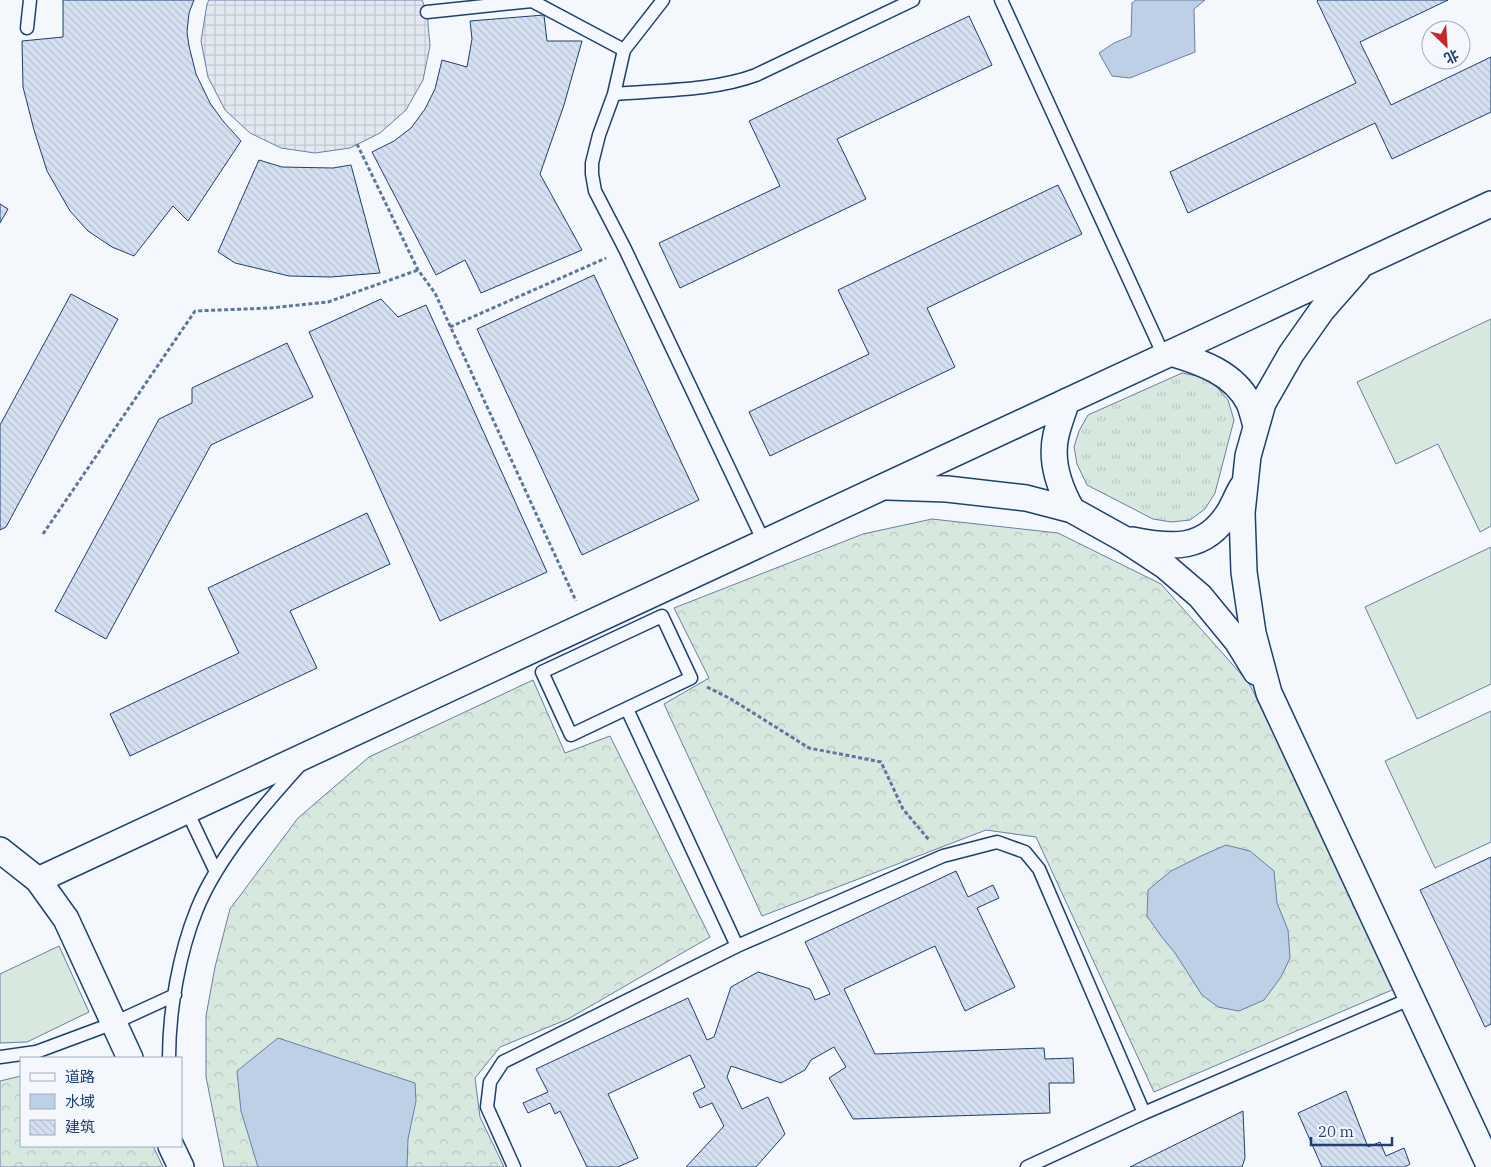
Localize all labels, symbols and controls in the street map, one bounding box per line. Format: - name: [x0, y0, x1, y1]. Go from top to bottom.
- north arrow: [1421, 20, 1471, 70]
- text: 北: [1441, 46, 1462, 68]
- legend: [20, 1057, 182, 1147]
- text: 道路: [65, 1067, 95, 1086]
- text: 水域: [65, 1092, 95, 1111]
- scale bar: [1311, 1114, 1392, 1146]
- text: 建筑: [65, 1117, 95, 1136]
- text: 20 m: [1318, 1122, 1354, 1141]

